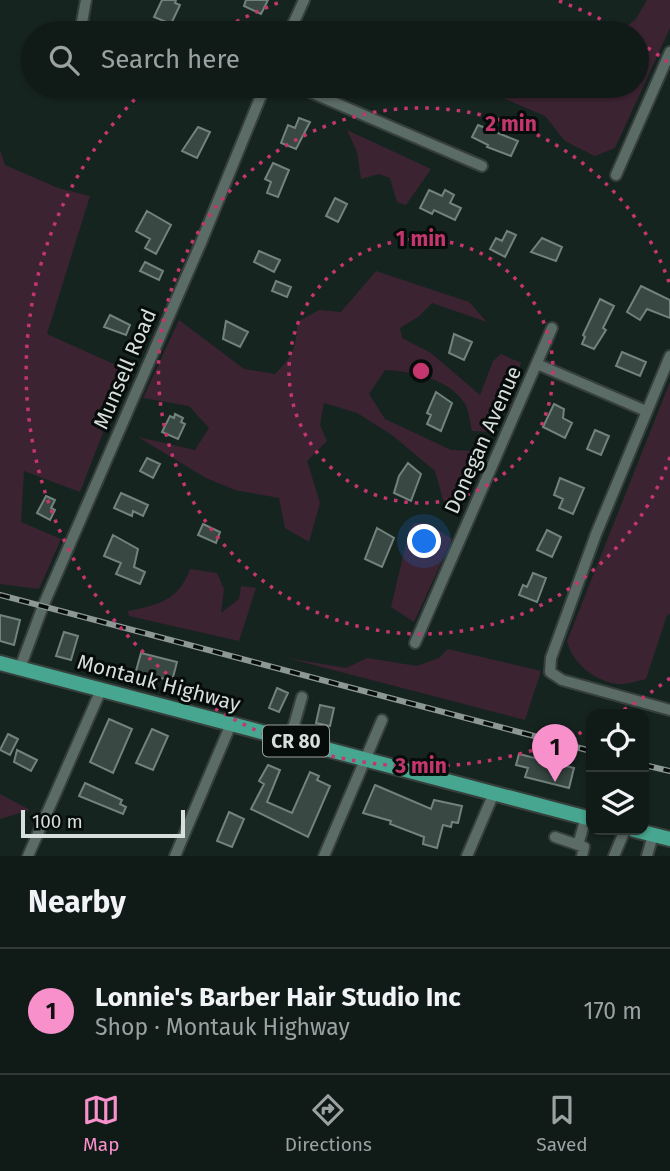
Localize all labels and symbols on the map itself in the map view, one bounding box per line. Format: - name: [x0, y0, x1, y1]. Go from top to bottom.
- text: 2 min: [485, 111, 537, 137]
- text: 1 min: [396, 226, 446, 252]
- street label: Munsell Road: [88, 305, 162, 433]
- centre of rings: [409, 359, 433, 383]
- street label: Donegan Avenue: [439, 362, 527, 518]
- your location: [407, 524, 441, 558]
- street label: Montauk Highway: [75, 649, 244, 717]
- pin: 1: [532, 724, 578, 782]
- road number: CR 80: [263, 726, 329, 756]
- text: 3 min: [394, 753, 447, 779]
- scale bar: [21, 807, 186, 839]

